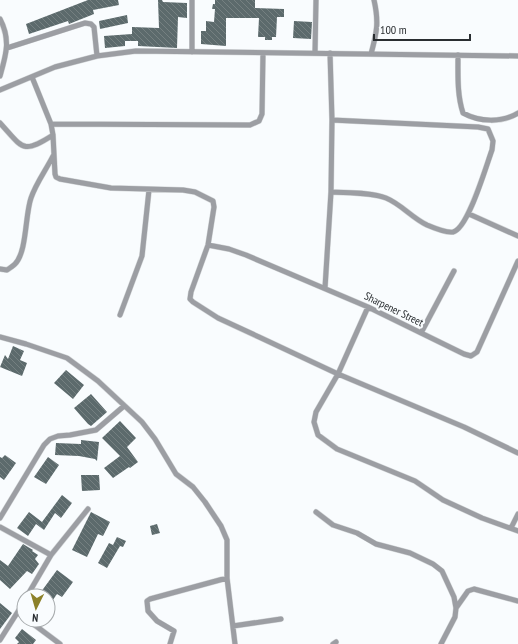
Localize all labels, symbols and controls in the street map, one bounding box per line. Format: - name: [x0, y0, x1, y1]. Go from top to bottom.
- scale bar: [374, 16, 470, 42]
- text: 100 m: [380, 22, 407, 37]
- street label: Sharpener Street: [362, 289, 426, 329]
- north arrow: [16, 588, 56, 628]
- text: N: [32, 611, 39, 625]

